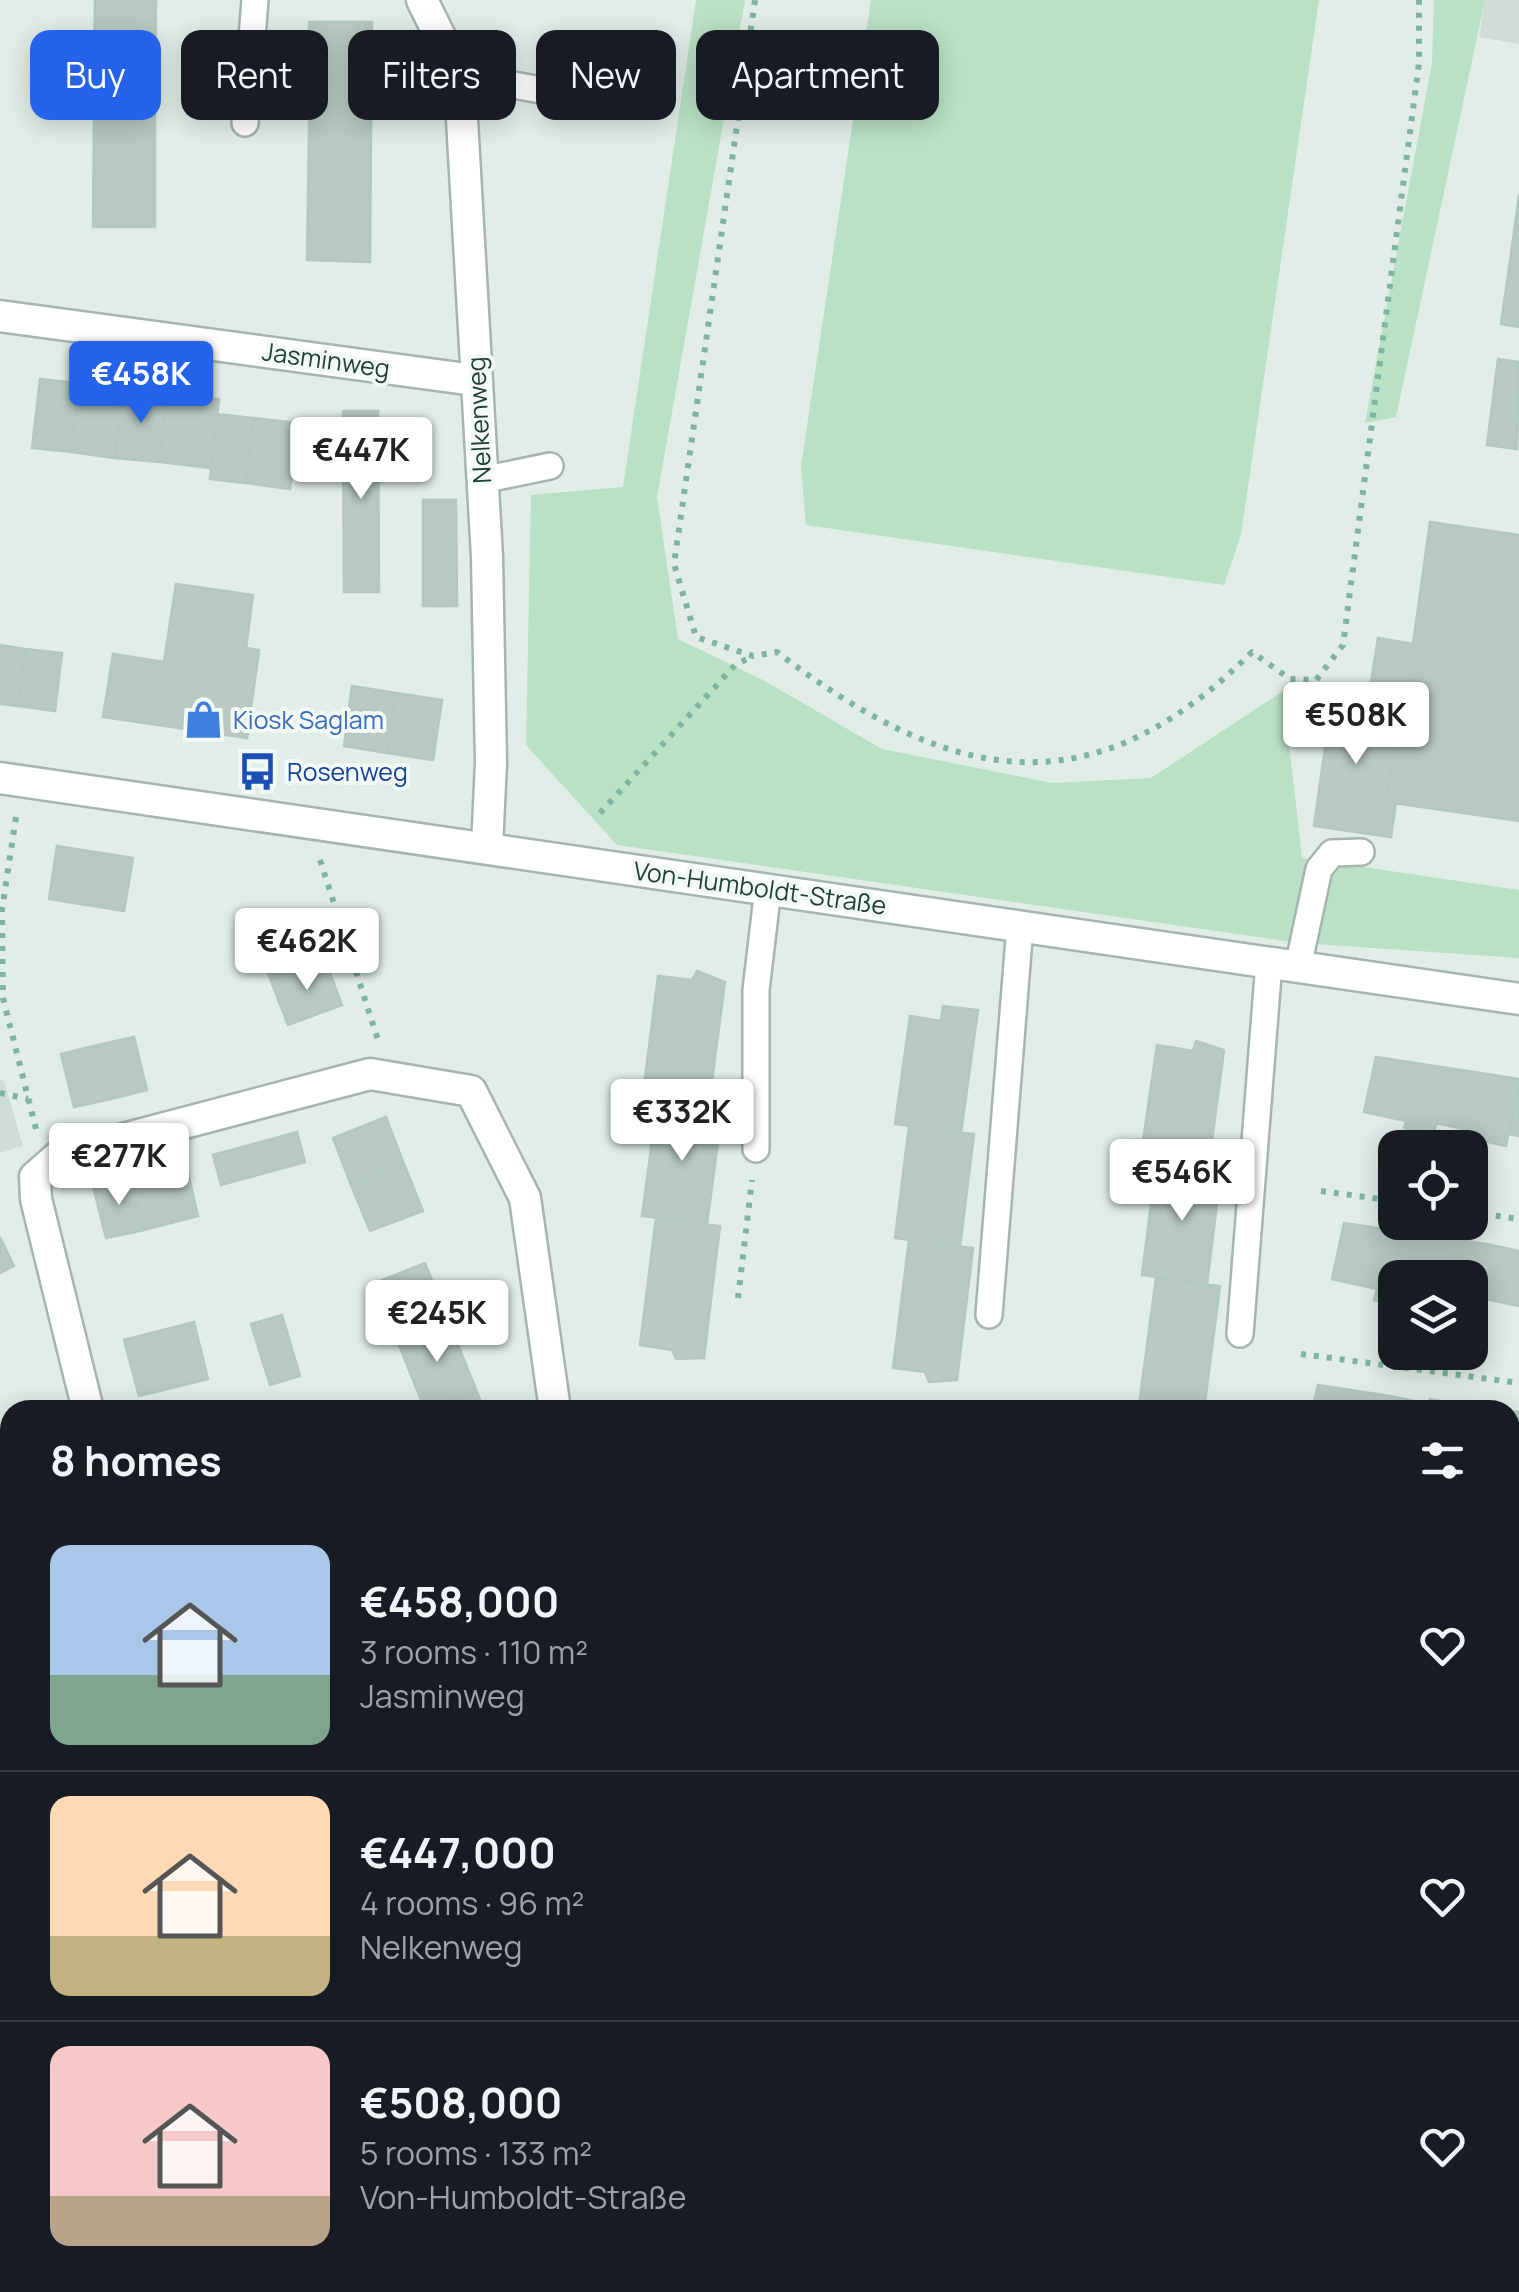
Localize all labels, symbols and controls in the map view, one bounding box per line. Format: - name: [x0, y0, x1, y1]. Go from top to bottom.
- chip: Buy: [30, 30, 161, 120]
- chip: Rent: [181, 30, 328, 120]
- chip: Filters: [348, 30, 516, 120]
- chip: New: [536, 30, 676, 120]
- chip: Apartment: [696, 30, 939, 120]
- street label: Jasminweg: [260, 333, 392, 386]
- pin: €458K: [71, 341, 211, 426]
- text: €458K: [91, 351, 191, 395]
- street label: Nelkenweg: [458, 356, 499, 484]
- pin: €447K: [291, 417, 431, 502]
- text: €447K: [312, 427, 410, 471]
- pin: €508K: [1286, 682, 1426, 767]
- text: €508K: [1305, 692, 1407, 736]
- shop icon: Kiosk Saglam: [182, 699, 224, 741]
- place label: Kiosk Saglam: [233, 702, 384, 737]
- bus stop icon: Rosenweg: [236, 751, 278, 793]
- place label: Rosenweg: [287, 754, 408, 789]
- street label: Von-Humboldt-Straße: [631, 852, 889, 923]
- pin: €462K: [237, 908, 377, 993]
- text: €462K: [257, 918, 357, 962]
- pin: €332K: [612, 1079, 752, 1164]
- text: €332K: [633, 1089, 731, 1133]
- pin: €277K: [49, 1123, 189, 1208]
- map controls: [1378, 1130, 1488, 1370]
- button: locate: [1378, 1130, 1488, 1240]
- text: €277K: [71, 1133, 167, 1177]
- pin: €546K: [1112, 1139, 1252, 1224]
- text: €546K: [1132, 1149, 1232, 1193]
- button: layers: [1378, 1260, 1488, 1370]
- pin: €245K: [367, 1280, 507, 1365]
- text: €245K: [387, 1290, 487, 1334]
- text: 8 homes: [50, 1431, 222, 1489]
- icon: filters: [1415, 1433, 1470, 1488]
- text: €458,000: [360, 1572, 559, 1630]
- icon: home: [130, 1585, 250, 1705]
- icon: heart: [1415, 1618, 1470, 1673]
- text: 3 rooms · 110 m²: [360, 1630, 588, 1674]
- text: Jasminweg: [360, 1674, 525, 1718]
- text: €447,000: [360, 1823, 556, 1881]
- icon: home: [130, 1836, 250, 1956]
- icon: heart: [1415, 1869, 1470, 1924]
- text: 4 rooms · 96 m²: [360, 1881, 584, 1925]
- text: Nelkenweg: [360, 1925, 522, 1969]
- text: €508,000: [360, 2073, 562, 2131]
- icon: home: [130, 2086, 250, 2206]
- icon: heart: [1415, 2119, 1470, 2174]
- text: 5 rooms · 133 m²: [360, 2131, 592, 2175]
- text: Von-Humboldt-Straße: [360, 2175, 686, 2219]

